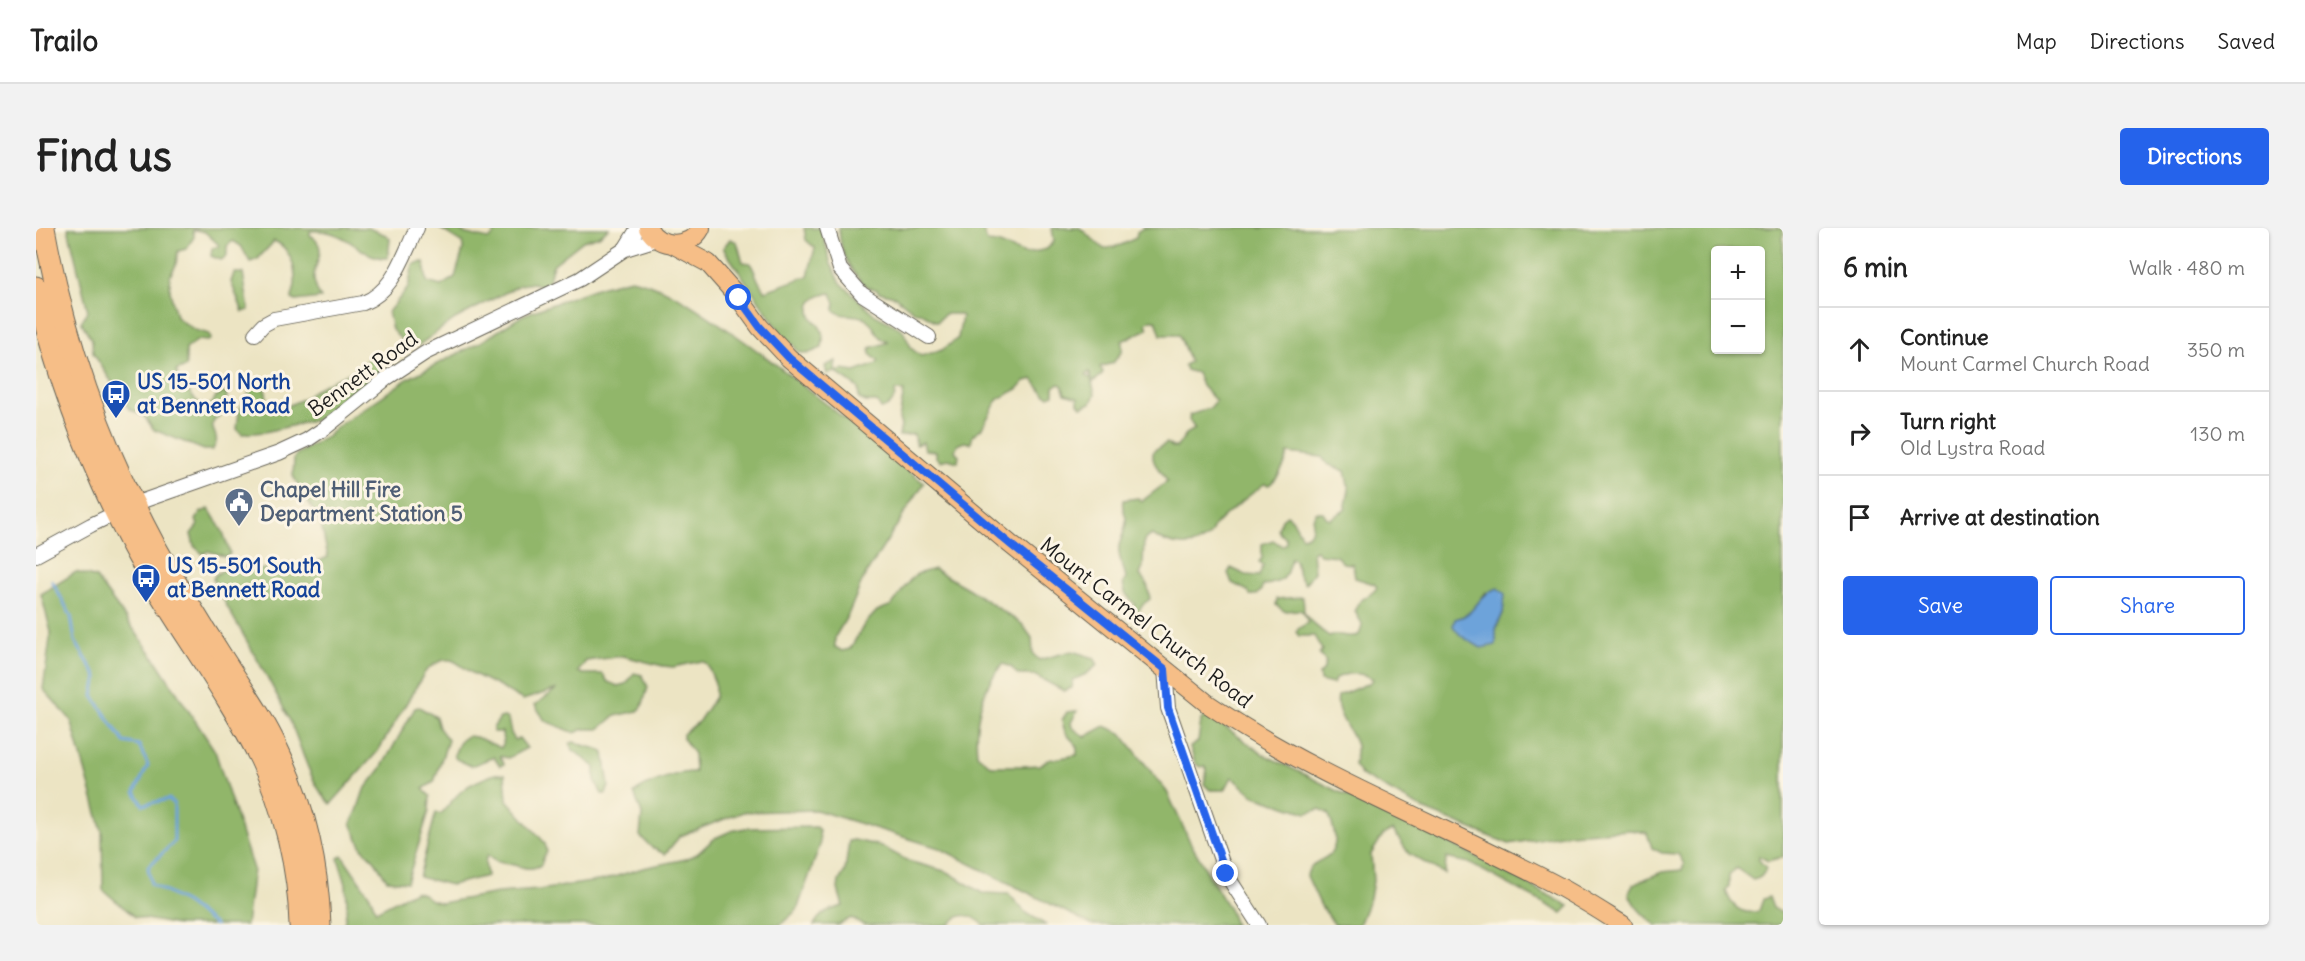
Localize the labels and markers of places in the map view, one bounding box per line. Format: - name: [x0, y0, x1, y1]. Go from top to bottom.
- place label: US 15-501 North at Bennett Road: [137, 368, 291, 419]
- bus stop icon: US 15-501 North at Bennett Road: [100, 378, 132, 420]
- place label: Chapel Hill Fire Department Station 5: [260, 476, 463, 527]
- public building icon: Chapel Hill Fire Department Station 5: [223, 486, 255, 528]
- place label: US 15-501 South at Bennett Road: [167, 552, 322, 603]
- bus stop icon: US 15-501 South at Bennett Road: [130, 562, 162, 604]

